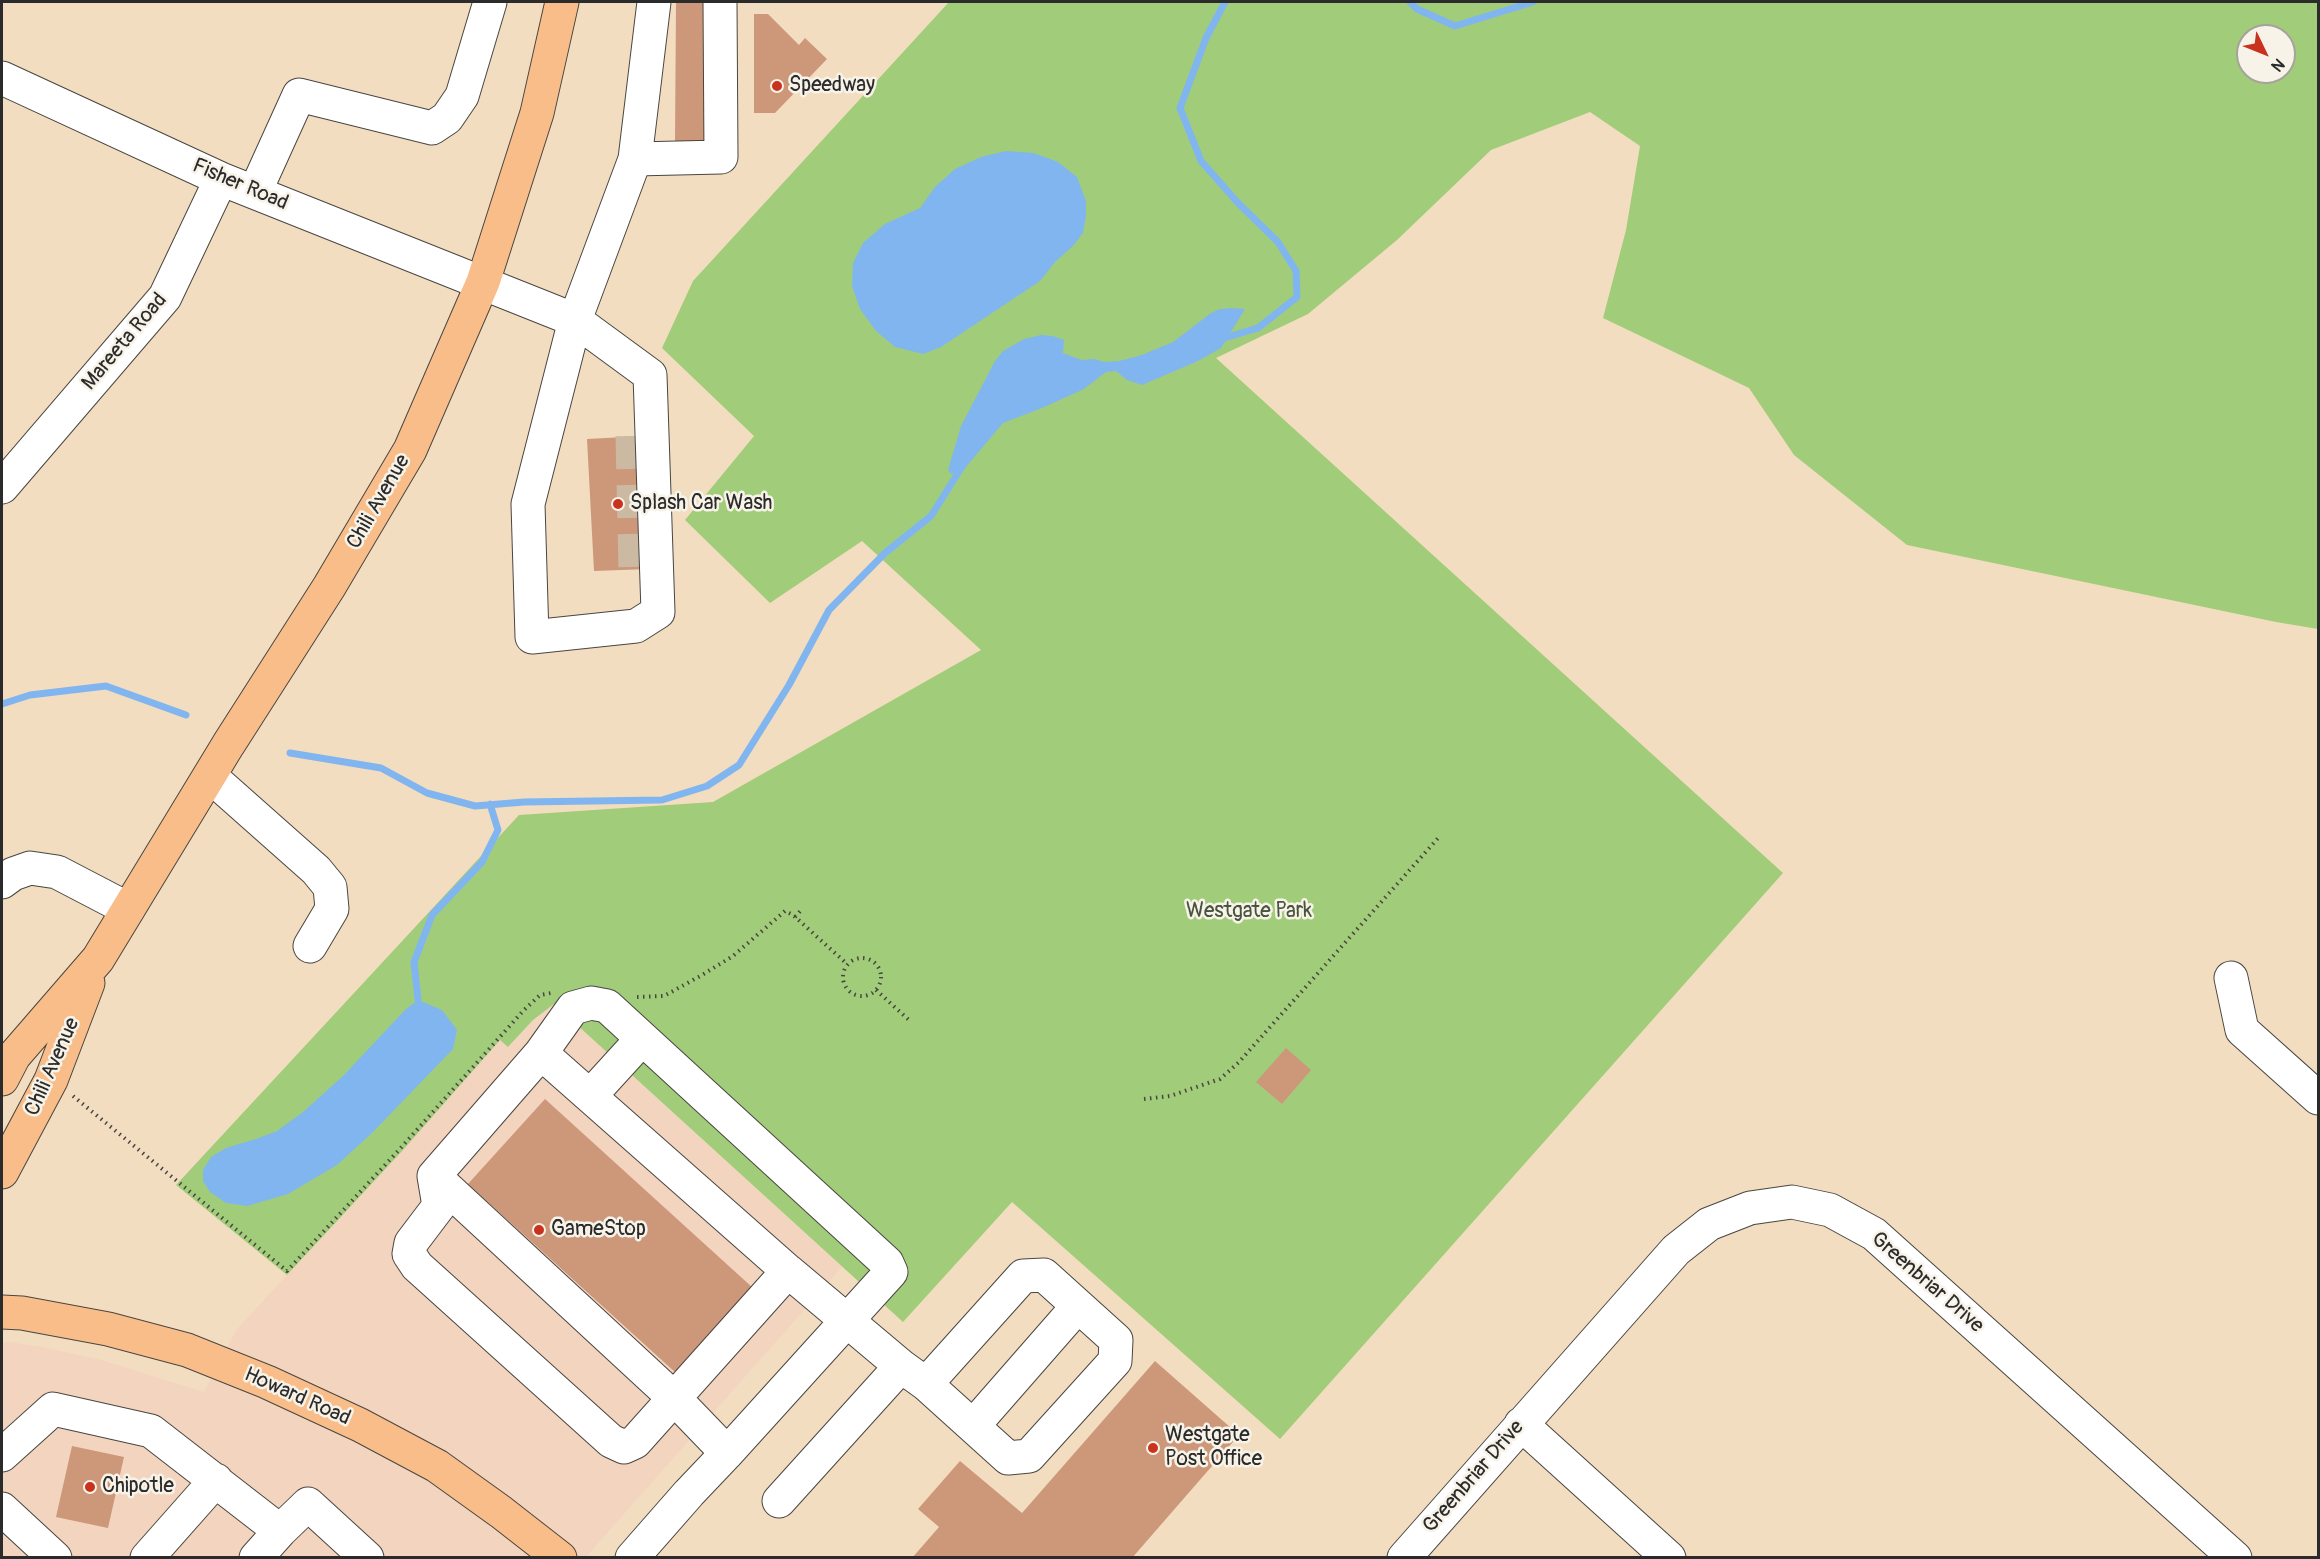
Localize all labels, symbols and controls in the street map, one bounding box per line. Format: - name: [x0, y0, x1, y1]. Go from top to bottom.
- north arrow: [2236, 24, 2296, 84]
- text: N: [2267, 54, 2289, 76]
- place label: Speedway: [789, 73, 875, 99]
- marker: Speedway: [770, 79, 784, 93]
- street label: Fisher Road: [188, 154, 292, 216]
- street label: Mareeta Road: [77, 288, 173, 396]
- street label: Chili Avenue: [342, 450, 416, 554]
- place label: Splash Car Wash: [630, 491, 772, 517]
- marker: Splash Car Wash: [611, 497, 625, 511]
- park label: Westgate Park: [1186, 899, 1312, 925]
- street label: Chili Avenue: [20, 1014, 86, 1120]
- place label: GameStop: [551, 1217, 646, 1243]
- marker: GameStop: [532, 1223, 546, 1237]
- street label: Greenbriar Drive: [1865, 1227, 1989, 1339]
- street label: Howard Road: [240, 1362, 354, 1432]
- street label: Greenbriar Drive: [1418, 1415, 1530, 1539]
- place label: Westgate Post Office: [1165, 1423, 1262, 1473]
- marker: Westgate Post Office: [1146, 1441, 1160, 1455]
- place label: Chipotle: [102, 1474, 174, 1500]
- marker: Chipotle: [83, 1480, 97, 1494]

